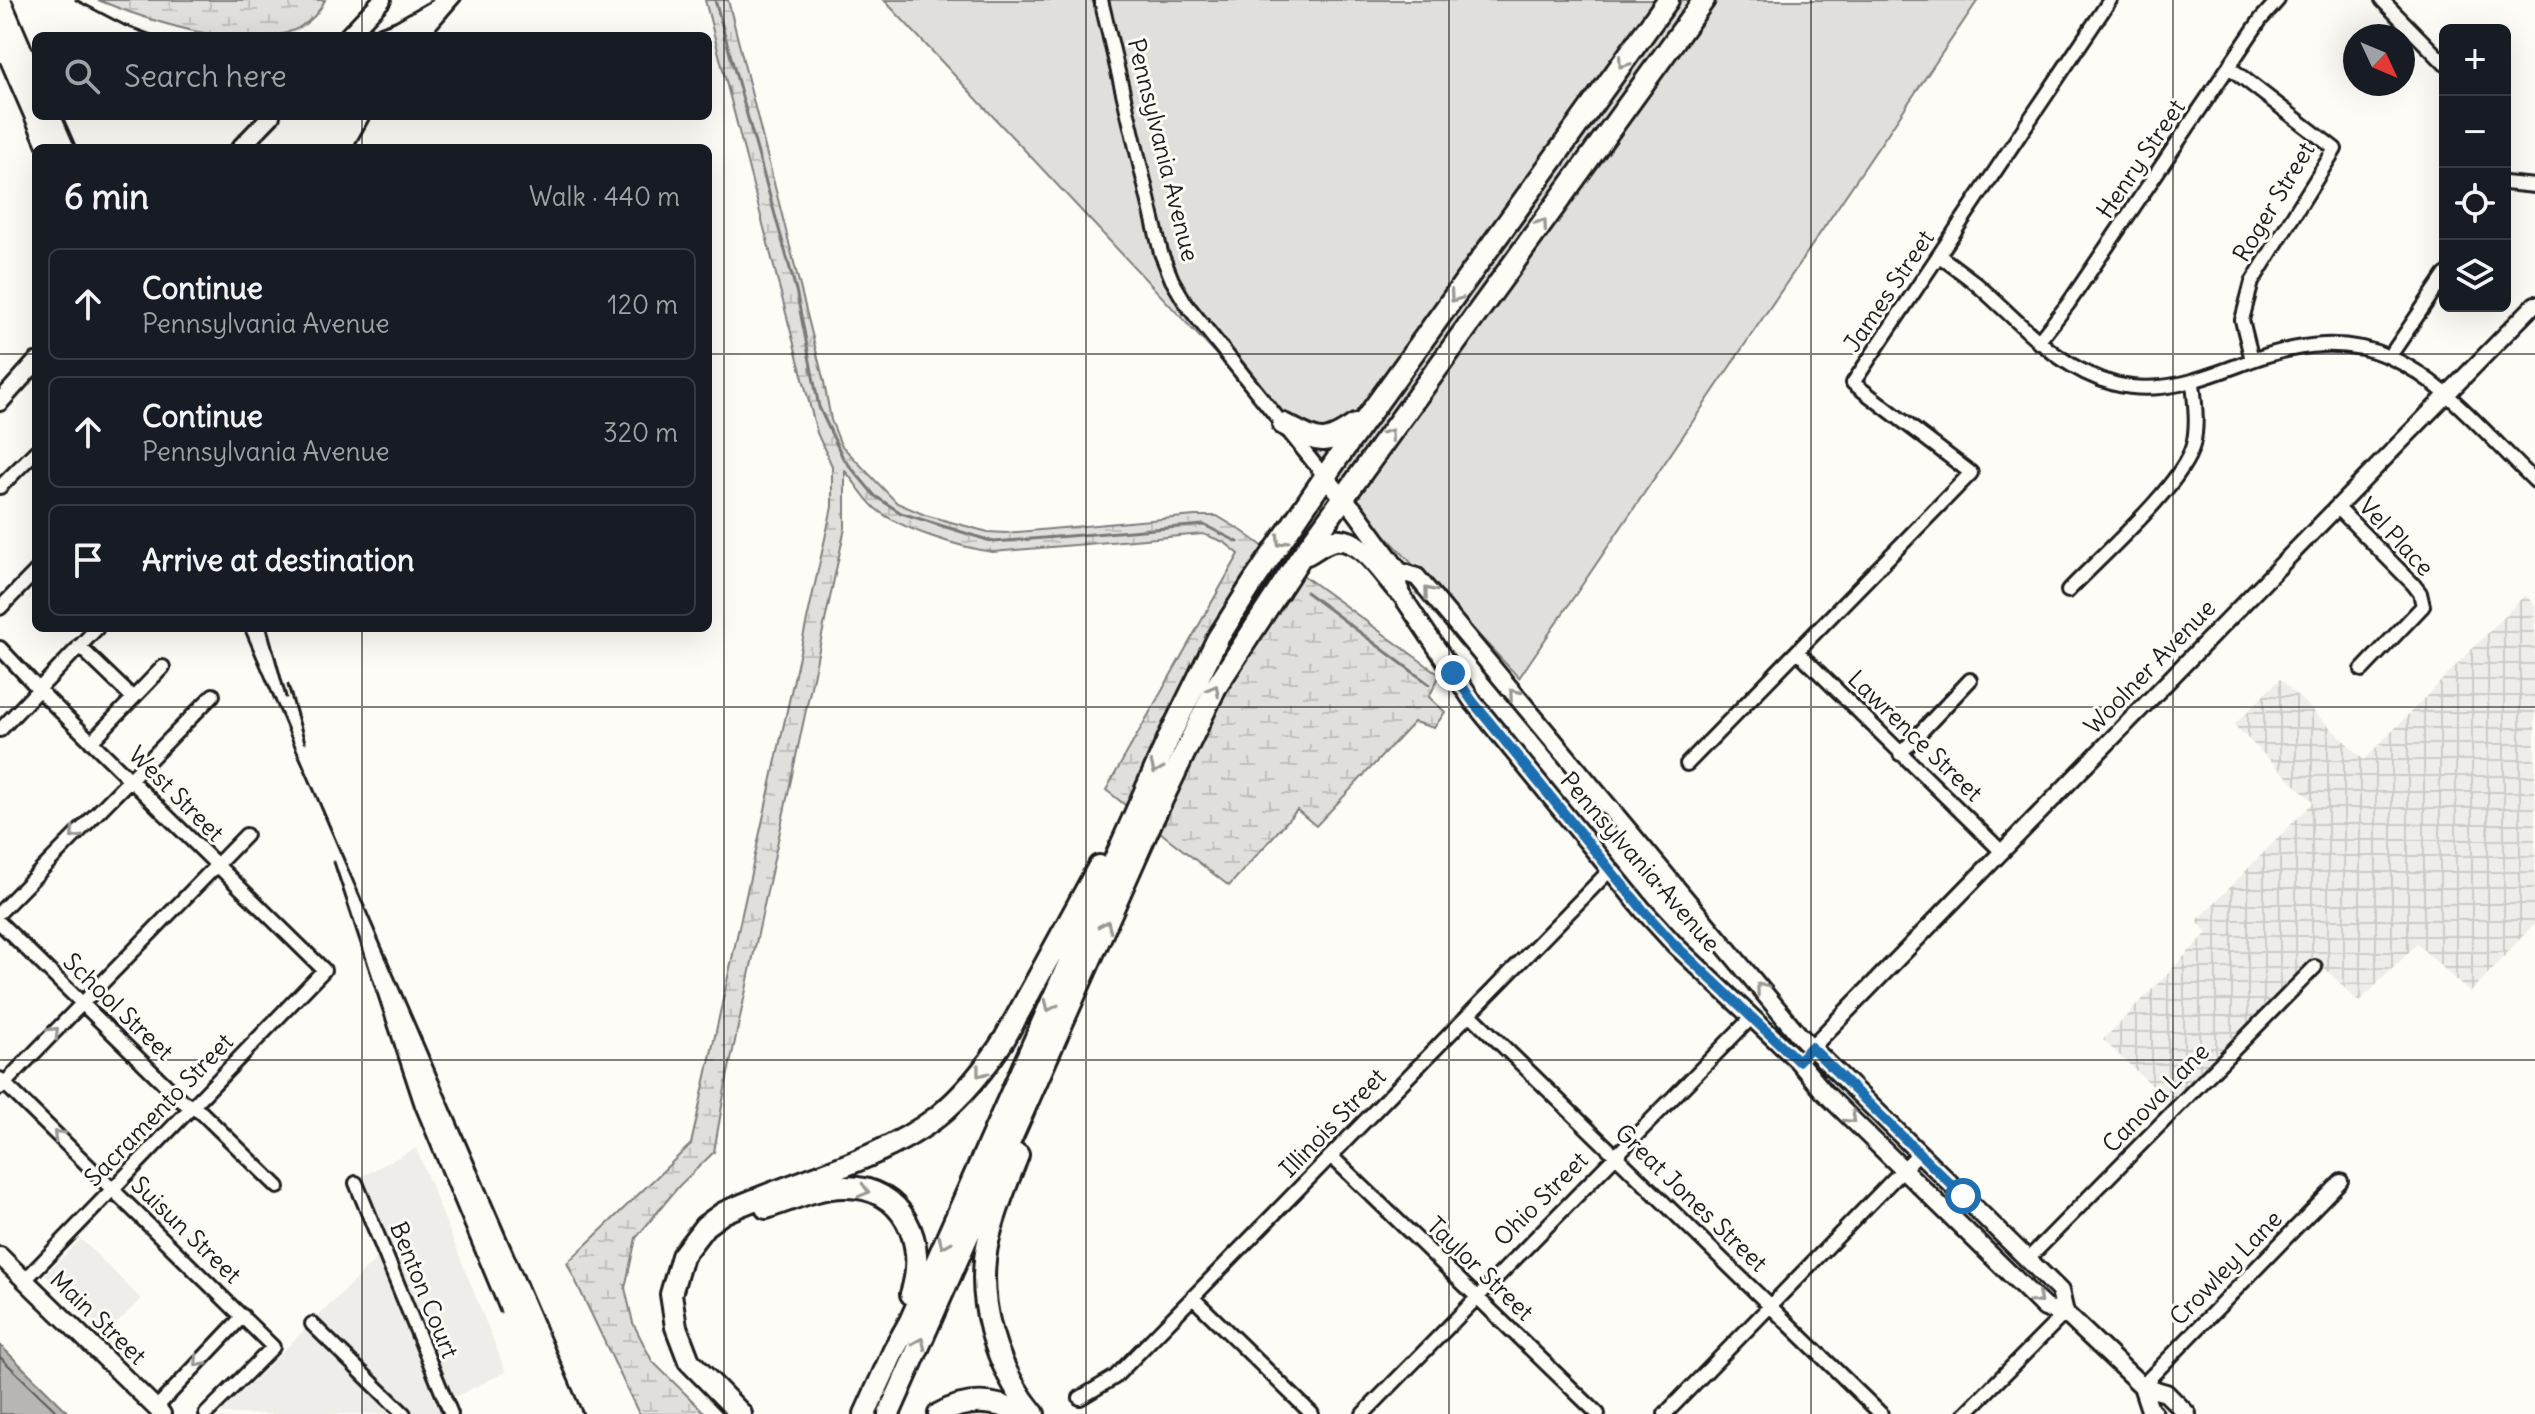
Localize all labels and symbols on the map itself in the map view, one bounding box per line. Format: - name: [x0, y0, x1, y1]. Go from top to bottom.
- north arrow: [2343, 24, 2415, 96]
- street label: Pennsylvania Avenue: [1122, 35, 1206, 264]
- one-way arrow: [1618, 55, 1633, 69]
- street label: Henry Street: [2089, 93, 2191, 224]
- street label: Roger Street: [2226, 136, 2321, 267]
- one-way arrow: [1532, 218, 1546, 232]
- street label: James Street: [1836, 224, 1940, 357]
- one-way arrow: [1450, 288, 1464, 303]
- one-way arrow: [1380, 429, 1394, 443]
- street label: Vel Place: [2353, 491, 2441, 582]
- one-way arrow: [1276, 532, 1291, 546]
- one-way arrow: [1424, 587, 1439, 601]
- street label: Woolner Avenue: [2077, 593, 2221, 740]
- route end: [1435, 655, 1471, 691]
- street label: Lawrence Street: [1842, 663, 1989, 807]
- one-way arrow: [1205, 684, 1220, 698]
- one-way arrow: [1510, 688, 1524, 703]
- street label: West Street: [123, 739, 231, 847]
- one-way arrow: [1149, 760, 1165, 774]
- street label: Pennsylvania Avenue: [1554, 765, 1727, 957]
- one-way arrow: [70, 825, 85, 839]
- one-way arrow: [1096, 920, 1112, 934]
- street label: School Street: [57, 946, 180, 1066]
- one-way arrow: [1756, 983, 1771, 997]
- one-way arrow: [1044, 998, 1060, 1012]
- street label: Sacramento Street: [78, 1026, 239, 1192]
- one-way arrow: [45, 1027, 59, 1041]
- street label: Canova Lane: [2095, 1036, 2215, 1158]
- street label: Illinois Street: [1273, 1062, 1392, 1183]
- one-way arrow: [977, 1063, 991, 1078]
- one-way arrow: [1842, 1109, 1856, 1123]
- street label: Great Jones Street: [1609, 1117, 1774, 1278]
- one-way arrow: [53, 1130, 67, 1144]
- street label: Ohio Street: [1487, 1145, 1594, 1252]
- street label: Suisun Street: [125, 1169, 248, 1289]
- route start: [1945, 1178, 1981, 1214]
- one-way arrow: [857, 1182, 870, 1198]
- street label: Crowley Lane: [2163, 1203, 2288, 1331]
- street label: Taylor Street: [1421, 1210, 1540, 1327]
- street label: Benton Court: [384, 1217, 466, 1362]
- one-way arrow: [938, 1235, 954, 1250]
- street label: Main Street: [44, 1264, 153, 1370]
- one-way arrow: [2028, 1290, 2042, 1304]
- one-way arrow: [911, 1337, 927, 1351]
- one-way arrow: [194, 1353, 209, 1367]

